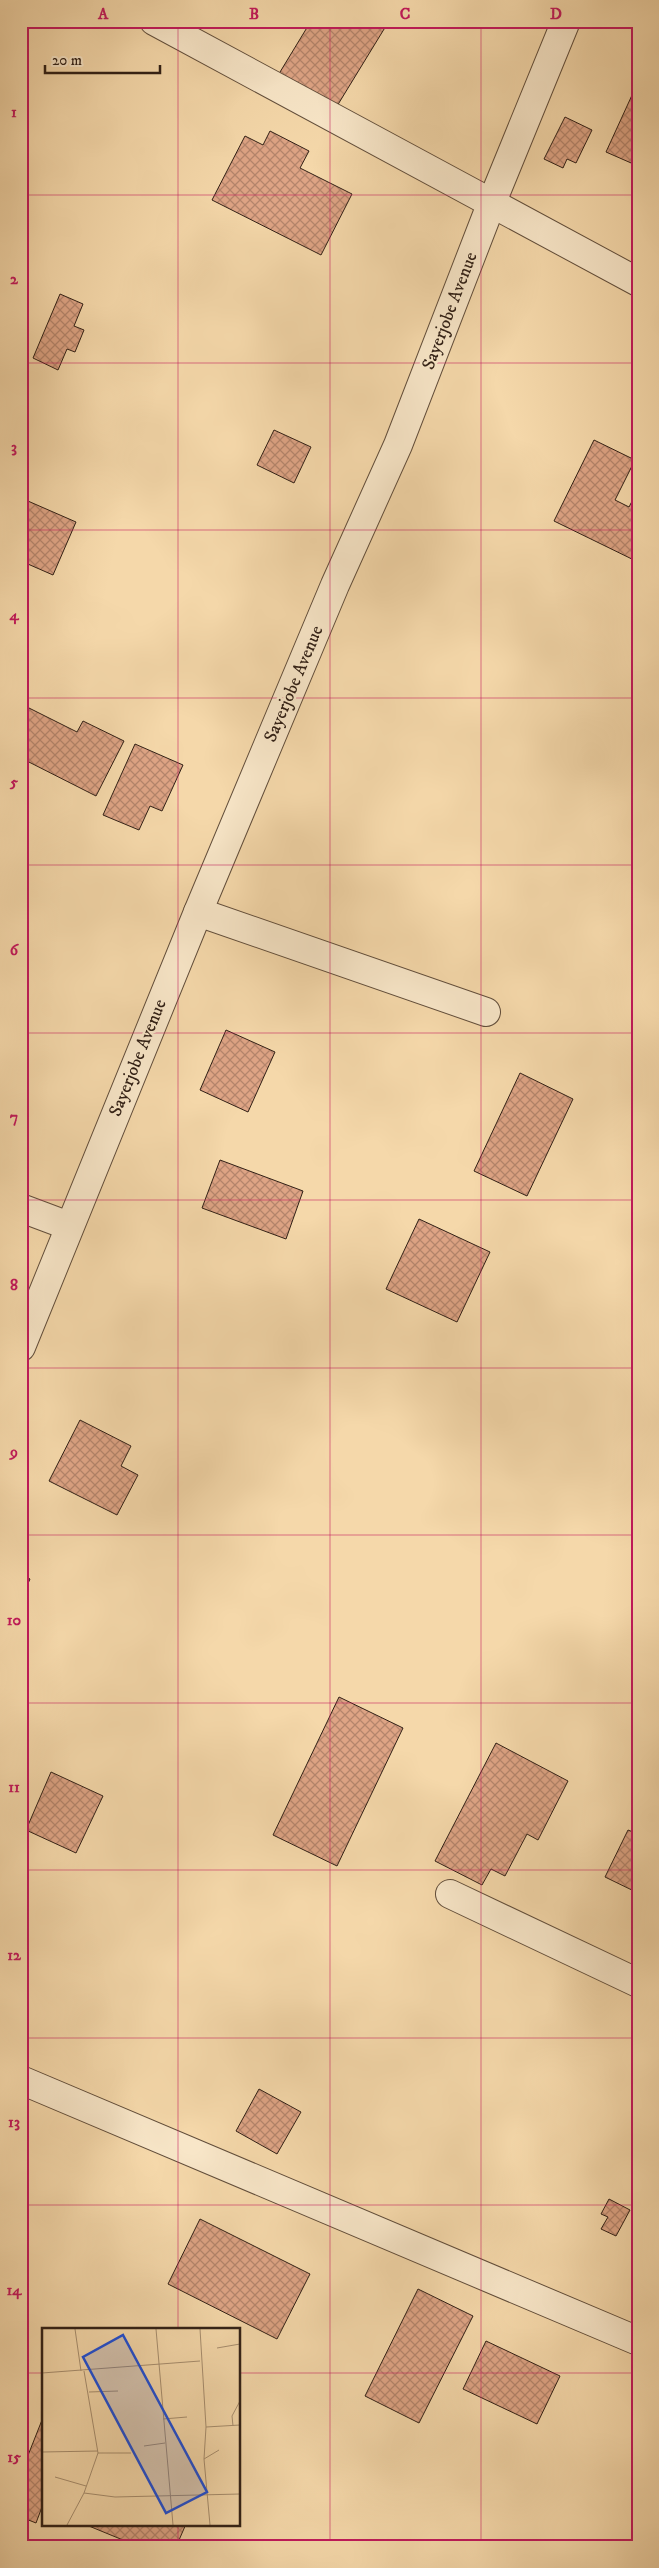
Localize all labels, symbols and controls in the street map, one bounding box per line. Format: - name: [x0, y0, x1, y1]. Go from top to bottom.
- text: A: [97, 4, 109, 24]
- text: B: [249, 4, 259, 24]
- text: C: [400, 4, 410, 24]
- text: D: [550, 4, 562, 24]
- scale bar: [45, 42, 160, 74]
- text: 20 m: [52, 51, 82, 70]
- text: 1: [11, 102, 17, 122]
- street label: Sayerjobe Avenue: [417, 249, 483, 373]
- text: 2: [10, 269, 19, 289]
- text: 3: [11, 437, 17, 457]
- text: 4: [8, 605, 19, 625]
- street label: Sayerjobe Avenue: [260, 622, 328, 746]
- text: 5: [9, 772, 18, 792]
- text: 6: [10, 940, 20, 960]
- street label: Sayerjobe Avenue: [104, 996, 172, 1120]
- text: 7: [10, 1107, 18, 1127]
- text: 8: [10, 1275, 18, 1295]
- text: 9: [9, 1442, 18, 1462]
- text: 10: [7, 1610, 22, 1630]
- text: 11: [8, 1777, 20, 1797]
- text: 12: [7, 1945, 22, 1965]
- text: 13: [8, 2112, 20, 2132]
- text: 14: [6, 2280, 22, 2300]
- inset map: [42, 2328, 240, 2526]
- text: 15: [7, 2447, 21, 2467]

